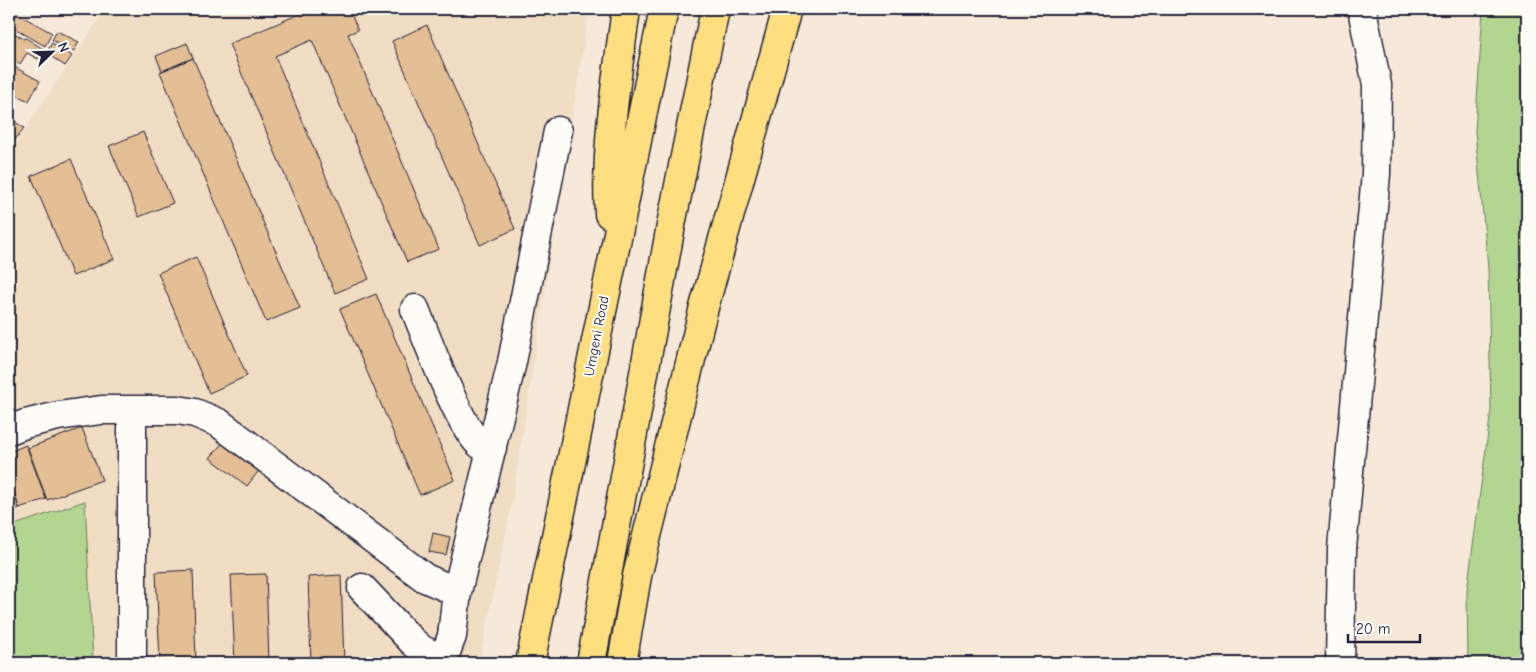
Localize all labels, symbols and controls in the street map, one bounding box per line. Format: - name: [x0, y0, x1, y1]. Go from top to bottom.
- north arrow: [28, 28, 78, 78]
- text: N: [54, 40, 73, 55]
- street label: Umgeni Road: [580, 294, 613, 378]
- scale bar: [1348, 612, 1421, 644]
- text: 20 m: [1356, 620, 1390, 638]

